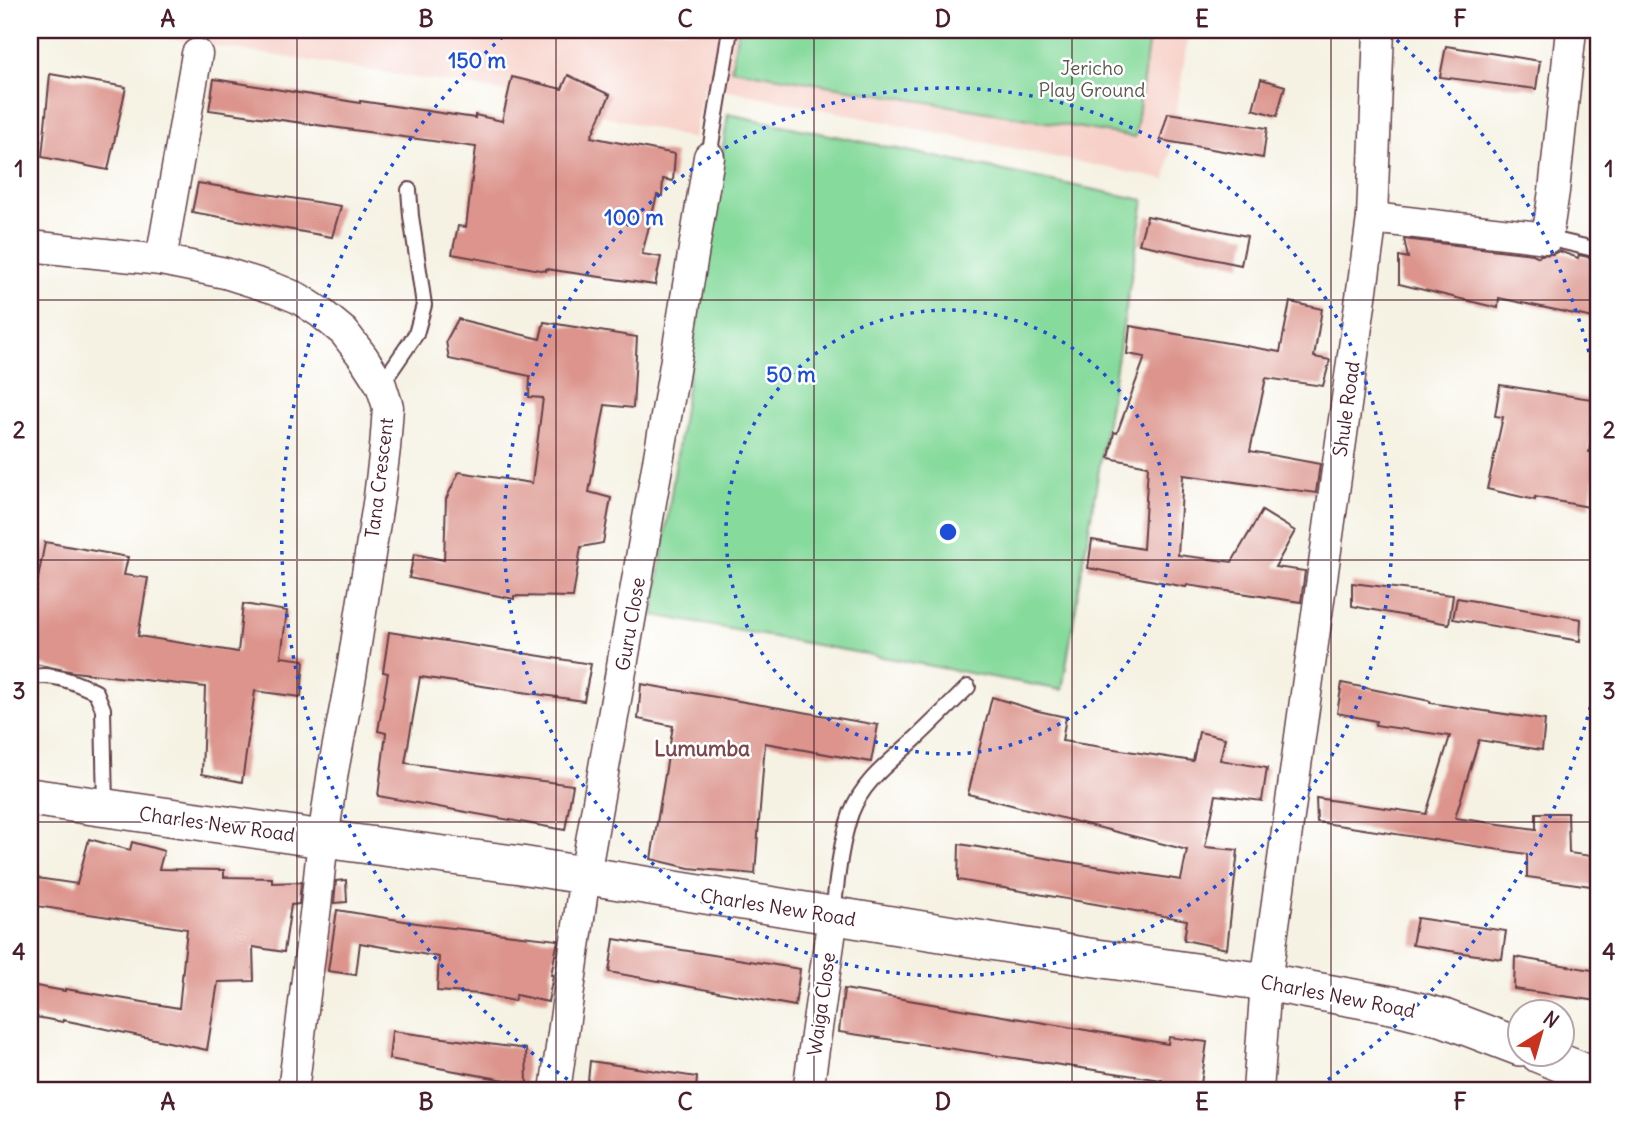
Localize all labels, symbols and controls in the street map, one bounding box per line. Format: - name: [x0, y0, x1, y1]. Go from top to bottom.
- text: A: [161, 4, 176, 33]
- text: B: [418, 4, 434, 33]
- text: C: [677, 4, 693, 33]
- text: D: [935, 4, 951, 33]
- text: E: [1195, 4, 1209, 33]
- text: F: [1453, 4, 1467, 33]
- text: 150 m: [448, 47, 506, 74]
- park label: Jericho Play Ground: [1039, 56, 1146, 102]
- text: 1: [14, 154, 24, 183]
- text: 1: [1604, 154, 1614, 183]
- text: 100 m: [604, 204, 664, 231]
- street label: Shule Road: [1327, 360, 1365, 458]
- text: 50 m: [766, 361, 816, 388]
- text: 2: [13, 415, 26, 444]
- text: 2: [1603, 415, 1616, 444]
- street label: Tana Crescent: [360, 416, 398, 540]
- centre of rings: [936, 520, 960, 544]
- street label: Guru Close: [610, 575, 650, 673]
- text: 3: [12, 676, 26, 705]
- text: 3: [1602, 676, 1616, 705]
- district label: Lumumba: [654, 735, 750, 762]
- street label: Charles New Road: [138, 801, 296, 847]
- street label: Charles New Road: [699, 883, 857, 931]
- text: 4: [12, 937, 26, 966]
- text: 4: [1602, 937, 1616, 966]
- street label: Waiga Close: [802, 951, 840, 1057]
- street label: Charles New Road: [1259, 969, 1417, 1023]
- north arrow: [1506, 998, 1576, 1068]
- text: N: [1539, 1006, 1564, 1033]
- text: A: [161, 1087, 176, 1116]
- text: B: [418, 1087, 434, 1116]
- text: C: [677, 1087, 693, 1116]
- text: D: [935, 1087, 951, 1116]
- text: E: [1195, 1087, 1209, 1116]
- text: F: [1453, 1087, 1467, 1116]

